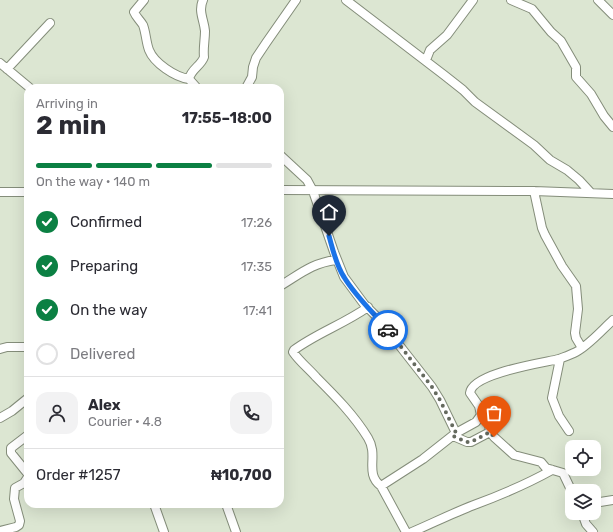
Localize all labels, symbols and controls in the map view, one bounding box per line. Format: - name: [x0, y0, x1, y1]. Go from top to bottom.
- text: Arriving in: [36, 96, 98, 111]
- text: 17:55–18:00: [182, 109, 272, 127]
- text: 2 min: [36, 110, 106, 141]
- text: On the way · 140 m: [36, 174, 150, 189]
- pin: [312, 195, 346, 236]
- icon: home: [318, 201, 340, 223]
- icon: check: [36, 211, 58, 233]
- text: Confirmed: [70, 213, 142, 231]
- text: 17:26: [241, 215, 272, 230]
- icon: check: [36, 255, 58, 277]
- text: Preparing: [70, 257, 138, 275]
- text: 17:35: [241, 259, 272, 274]
- icon: check: [36, 299, 58, 321]
- text: On the way: [70, 301, 148, 319]
- text: 17:41: [243, 303, 272, 318]
- courier: [368, 310, 408, 350]
- icon: car: [377, 319, 399, 341]
- text: Delivered: [70, 345, 135, 363]
- button: person: [36, 392, 78, 434]
- button: phone: [230, 392, 272, 434]
- text: Alex: [88, 396, 121, 414]
- pin: [477, 396, 511, 437]
- icon: bag: [483, 402, 505, 424]
- text: Courier · 4.8: [88, 414, 162, 429]
- map controls: [565, 440, 601, 520]
- button: locate: [565, 440, 601, 476]
- text: Order #1257: [36, 466, 120, 484]
- text: ₦10,700: [211, 466, 272, 484]
- button: layers: [565, 484, 601, 520]

